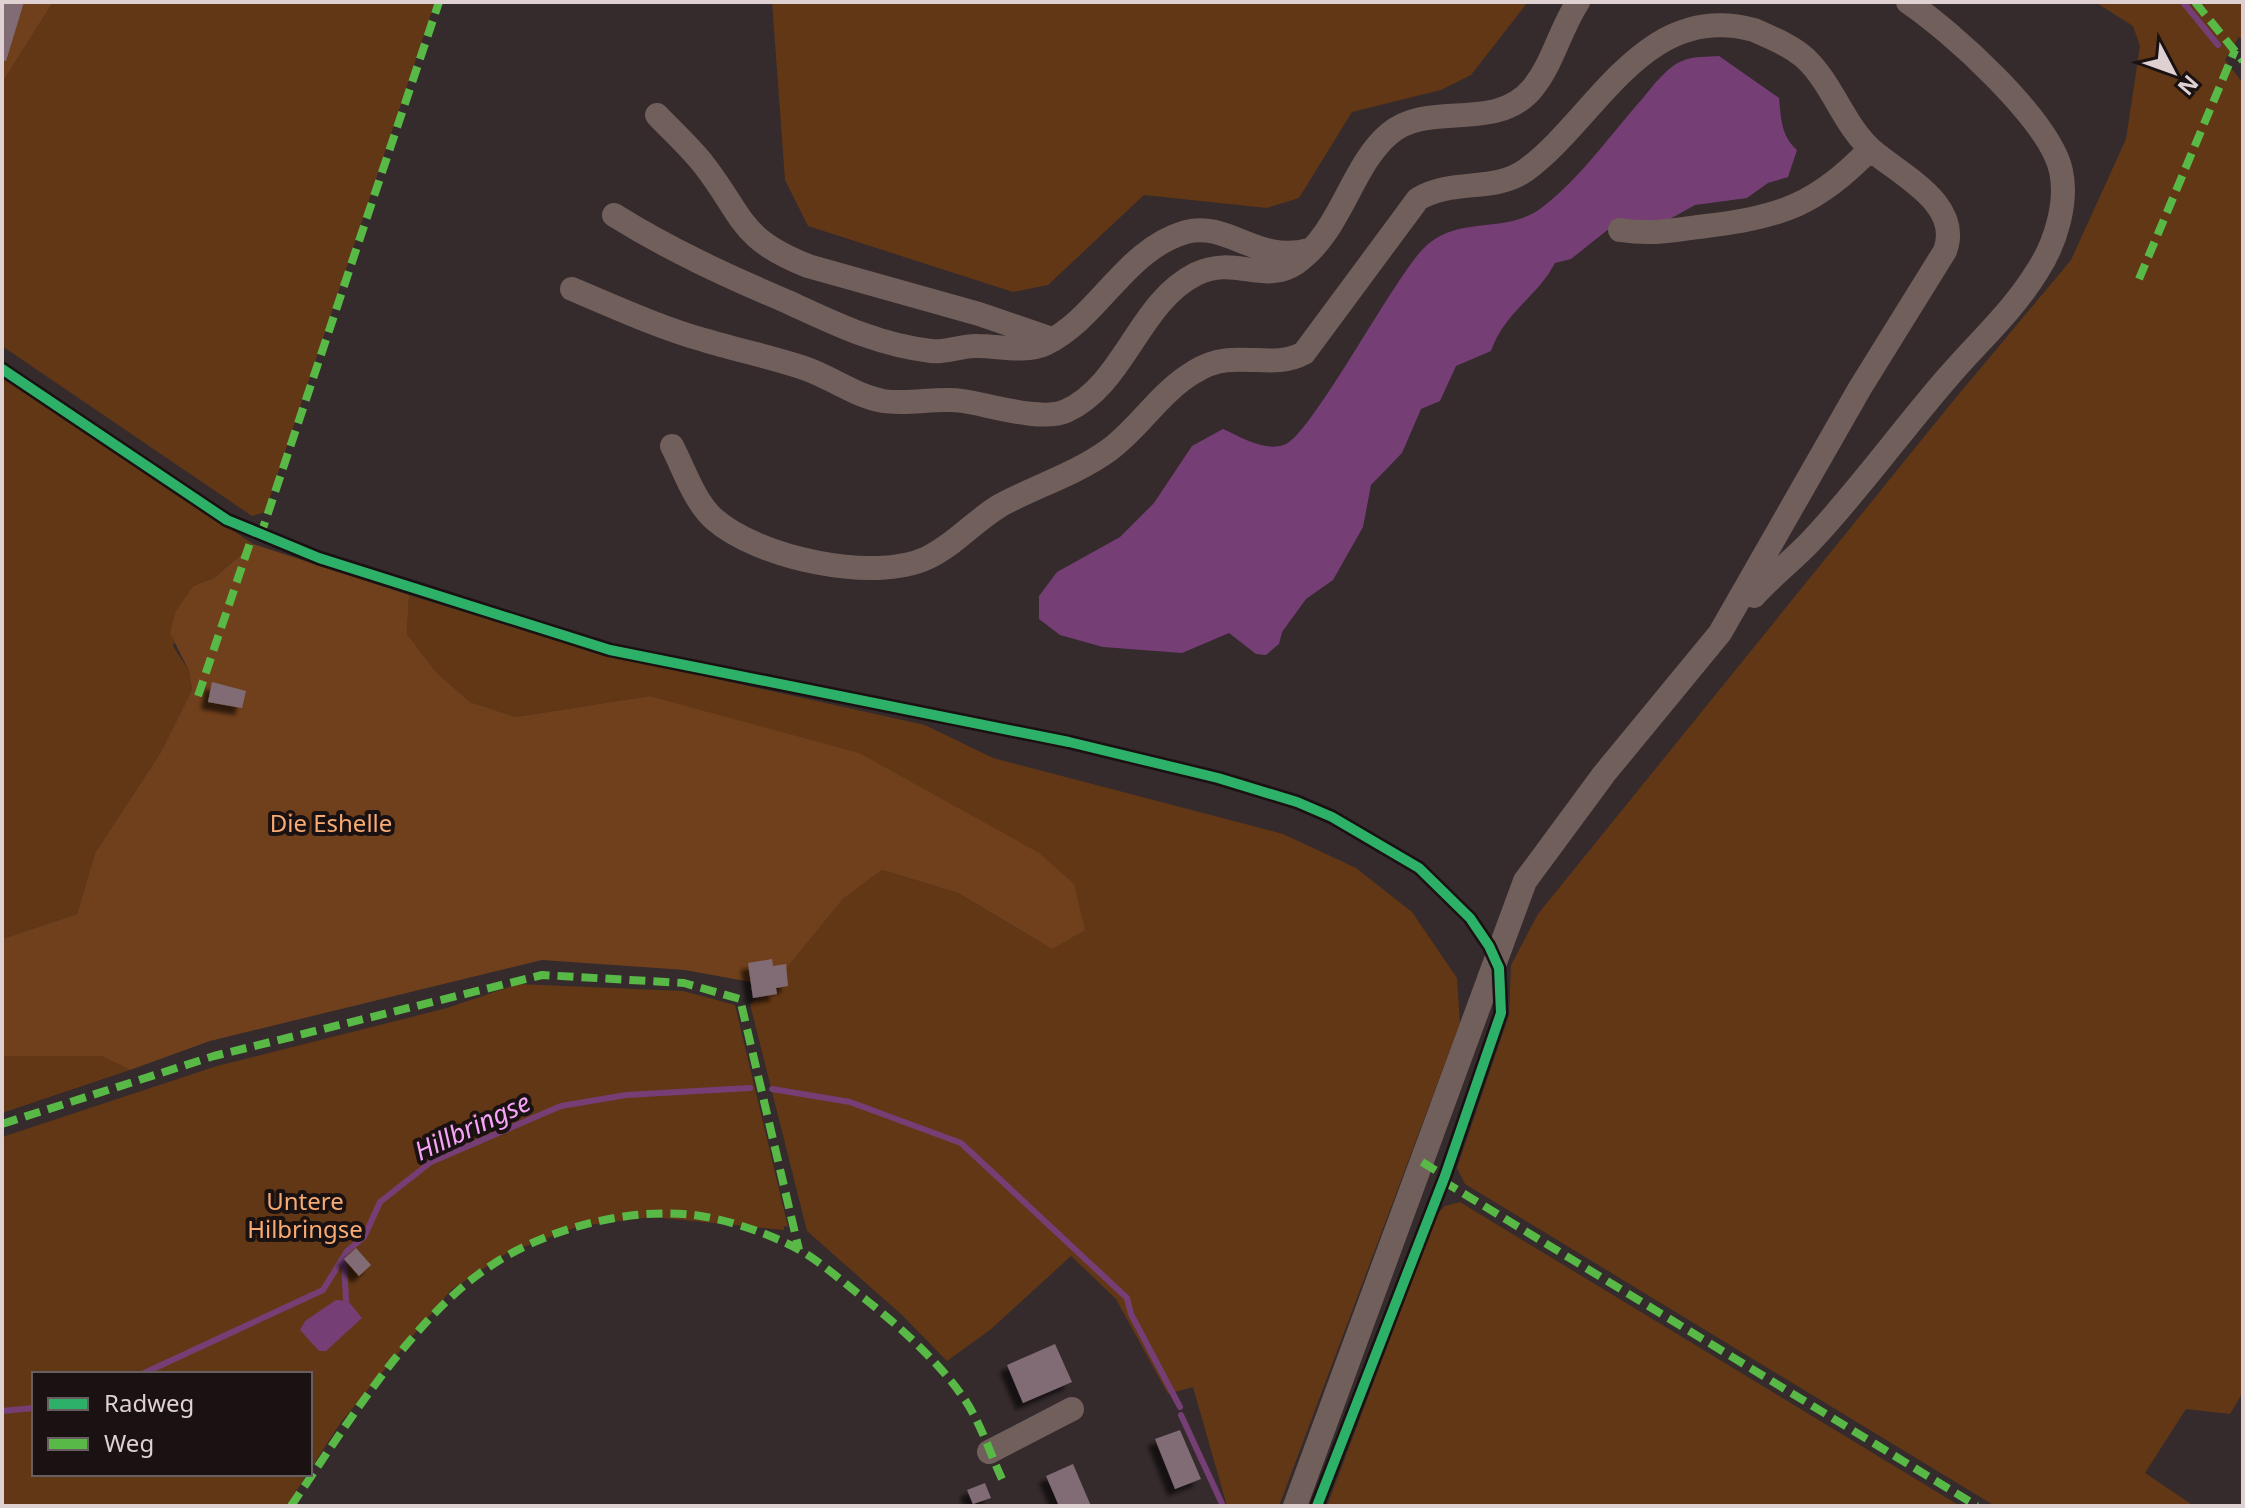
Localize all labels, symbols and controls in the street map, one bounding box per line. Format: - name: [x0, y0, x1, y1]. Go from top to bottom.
- north arrow: [2133, 32, 2213, 112]
- text: N: [2172, 69, 2206, 102]
- park label: Die Eshelle: [270, 806, 392, 839]
- water label: Hillbringse: [408, 1083, 536, 1169]
- park label: Untere Hilbringse: [247, 1184, 363, 1245]
- legend: [32, 1372, 312, 1476]
- text: Radweg: [104, 1386, 194, 1419]
- text: Weg: [104, 1426, 154, 1459]

